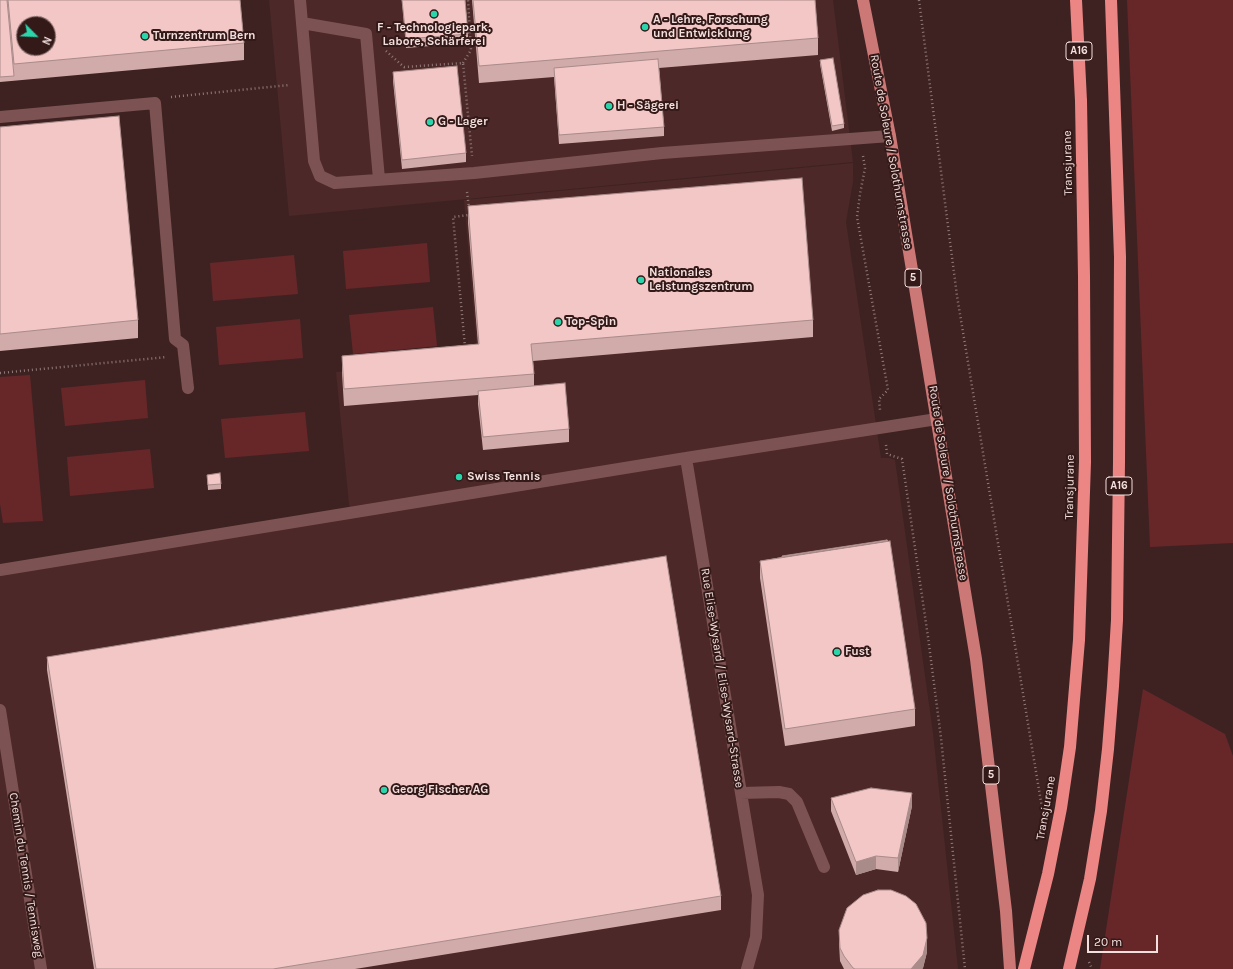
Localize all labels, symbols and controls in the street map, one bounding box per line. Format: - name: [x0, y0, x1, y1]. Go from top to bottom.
- marker: F - Technologiepark, Labore, Schärferei: [429, 9, 439, 19]
- place label: A - Lehre, Forschung und Entwicklung: [653, 13, 768, 41]
- north arrow: [16, 16, 56, 56]
- place label: F - Technologiepark, Labore, Schärferei: [377, 21, 491, 49]
- marker: A - Lehre, Forschung und Entwicklung: [640, 22, 650, 32]
- place label: Turnzentrum Bern: [153, 29, 256, 43]
- marker: Turnzentrum Bern: [140, 31, 150, 41]
- text: N: [39, 34, 54, 47]
- road number: A16: [1066, 42, 1092, 60]
- street label: Route de Soleure / Solothurnstrasse: [867, 53, 915, 251]
- place label: H - Sägerei: [617, 99, 679, 113]
- marker: H - Sägerei: [604, 101, 614, 111]
- place label: G - Lager: [438, 115, 488, 129]
- marker: G - Lager: [425, 117, 435, 127]
- street label: Transjurane: [1060, 130, 1076, 196]
- place label: Nationales Leistungszentrum: [649, 266, 753, 294]
- road number: 5: [905, 269, 921, 287]
- marker: Nationales Leistungszentrum: [636, 275, 646, 285]
- place label: Top-Spin: [566, 315, 616, 329]
- marker: Top-Spin: [553, 317, 563, 327]
- street label: Route de Soleure / Solothurnstrasse: [925, 384, 971, 582]
- street label: Transjurane: [1062, 454, 1078, 520]
- place label: Swiss Tennis: [467, 470, 540, 484]
- marker: Swiss Tennis: [454, 472, 464, 482]
- road number: A16: [1106, 477, 1132, 495]
- street label: Rue Elise-Wysard / Elise-Wysard-Strasse: [698, 567, 746, 789]
- place label: Fust: [845, 645, 870, 659]
- marker: Fust: [832, 647, 842, 657]
- road number: 5: [983, 766, 999, 784]
- street label: Transjurane: [1033, 775, 1059, 841]
- place label: Georg Fischer AG: [392, 783, 488, 797]
- marker: Georg Fischer AG: [379, 785, 389, 795]
- street label: Chemin du Tennis / Tennisweg: [6, 792, 46, 958]
- scale bar: [1089, 927, 1160, 953]
- text: 20 m: [1094, 935, 1122, 949]

